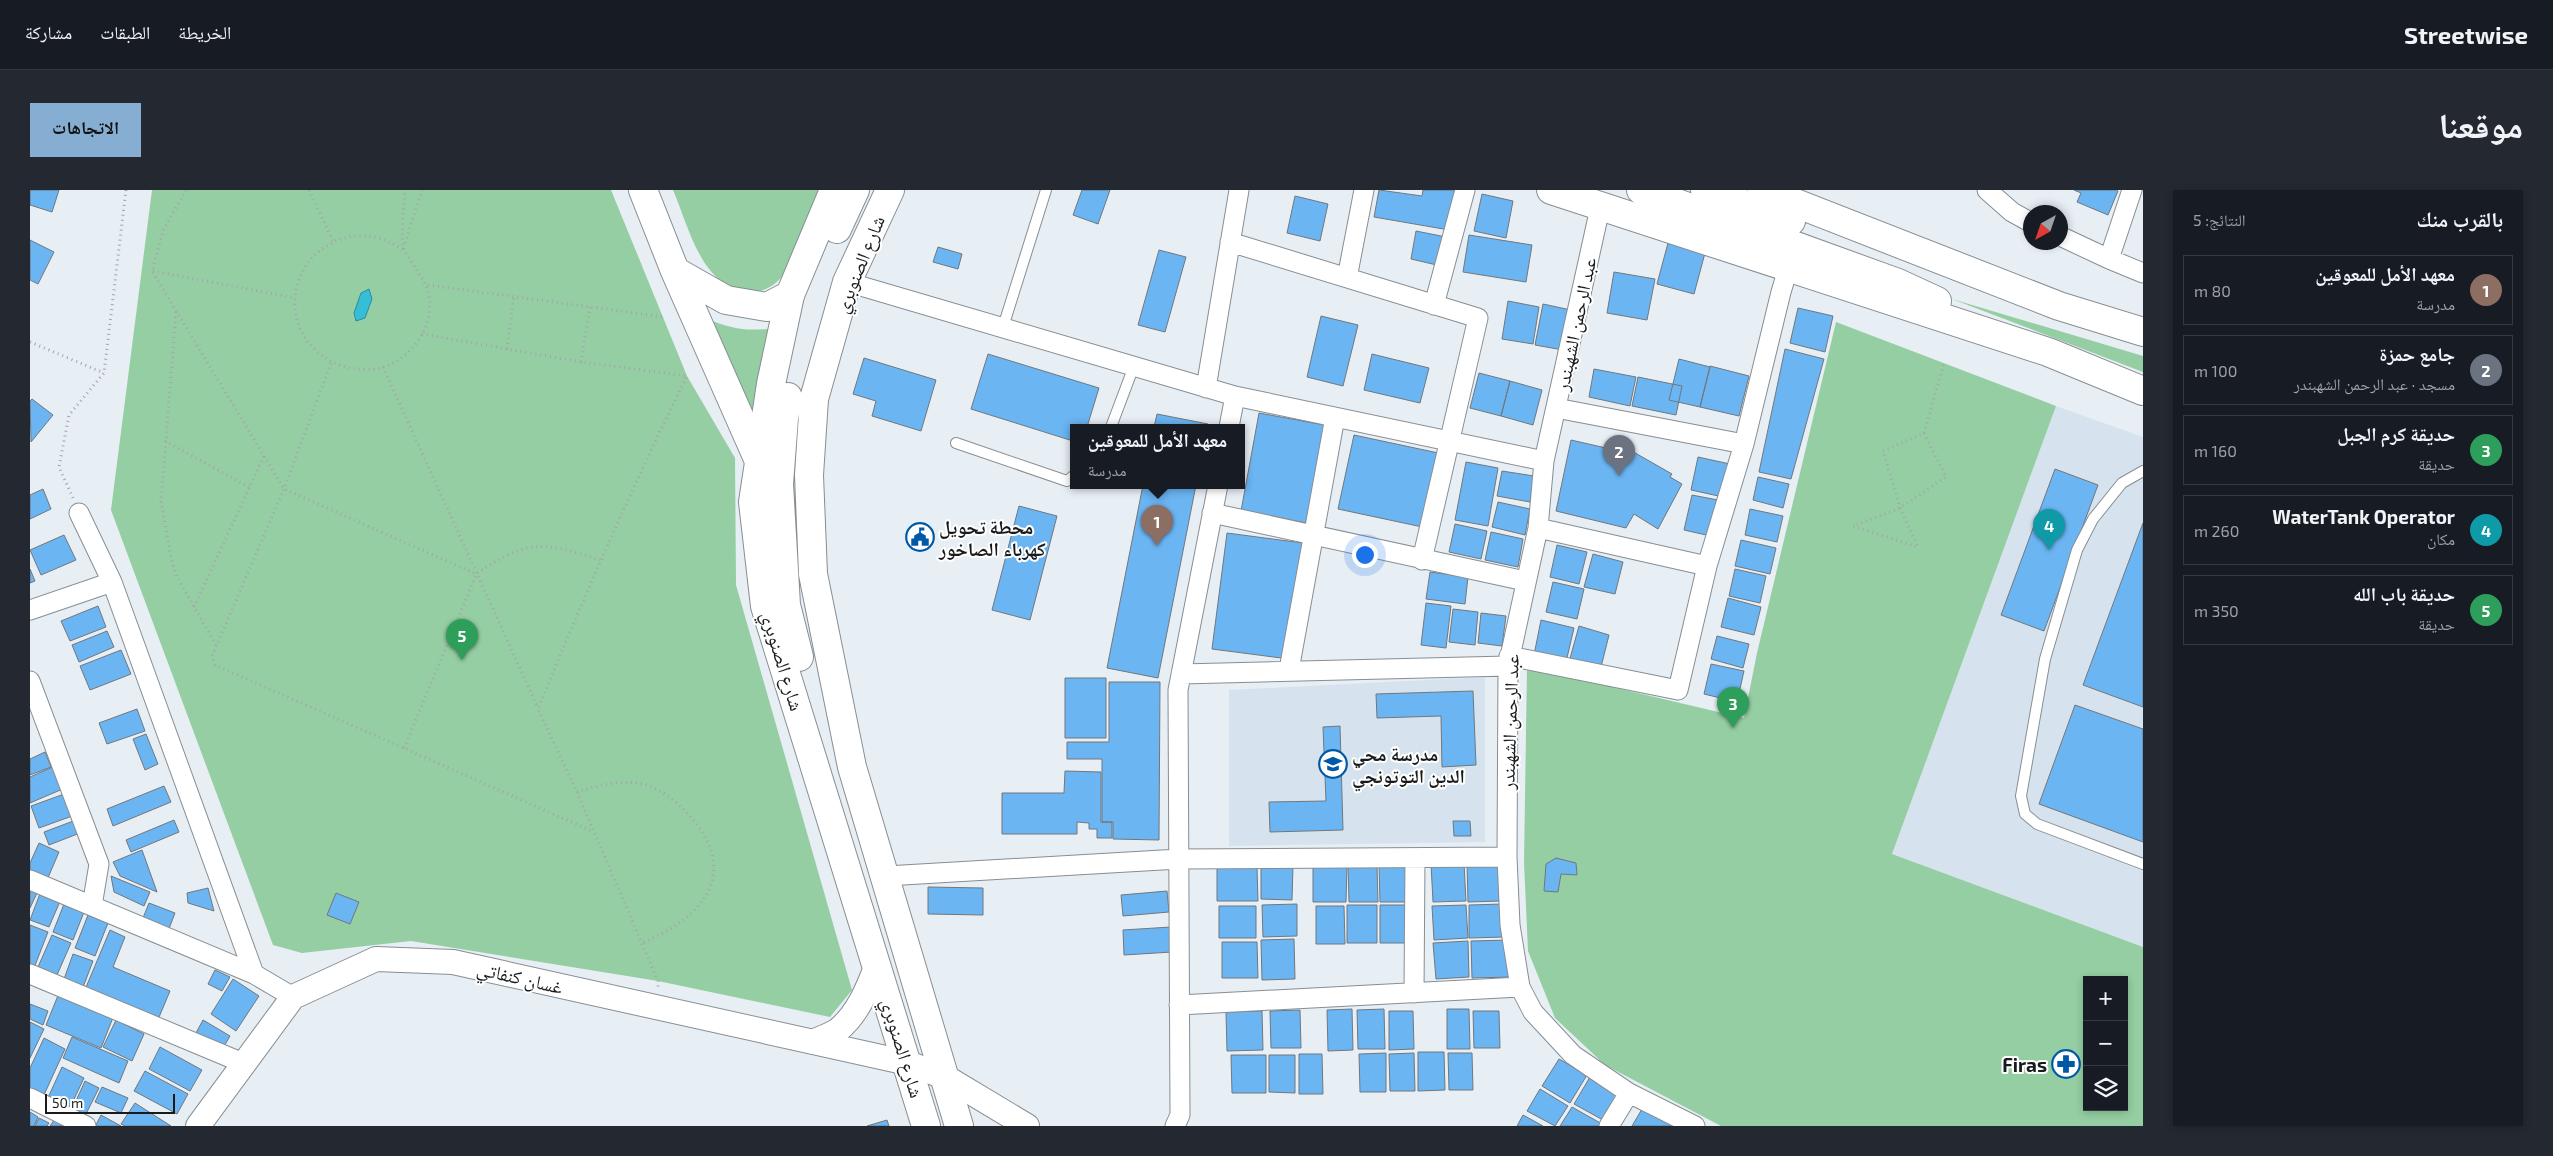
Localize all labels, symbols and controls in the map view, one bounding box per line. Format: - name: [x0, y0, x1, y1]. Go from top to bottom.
- text: Streetwise: [2404, 20, 2528, 49]
- text: مشاركة: [25, 21, 72, 43]
- text: الطبقات: [100, 21, 150, 43]
- text: الخريطة: [178, 21, 231, 43]
- button: الاتجاهات: [30, 103, 141, 157]
- text: موقعنا: [2438, 103, 2523, 145]
- north arrow: [2023, 205, 2068, 250]
- text: بالقرب منك: [2417, 206, 2503, 231]
- text: النتائج: 5: [2193, 210, 2246, 229]
- street label: شارع الصنوبري: [829, 212, 893, 318]
- street label: عبد الرحمن الشهبندر: [1549, 255, 1601, 394]
- text: معهد الأمل للمعوقين: [2315, 262, 2455, 285]
- text: 80 m: [2194, 281, 2231, 300]
- text: 1: [2483, 281, 2489, 300]
- text: مدرسة: [2416, 294, 2455, 313]
- text: جامع حمزة: [2379, 342, 2455, 365]
- text: 100 m: [2194, 361, 2237, 380]
- text: 2: [2481, 361, 2491, 380]
- text: مسجد · عبد الرحمن الشهبندر: [2294, 374, 2455, 393]
- text: حديقة كرم الجبل: [2337, 422, 2455, 445]
- popup: [1070, 424, 1245, 489]
- text: معهد الأمل للمعوقين: [1088, 428, 1227, 451]
- pin: 2: [1603, 435, 1635, 476]
- text: 160 m: [2194, 441, 2237, 460]
- text: 3: [2481, 441, 2491, 460]
- text: حديقة: [2418, 454, 2455, 473]
- text: مدرسة: [1088, 460, 1126, 479]
- pin: 1: [1141, 505, 1173, 546]
- text: WaterTank Operator: [2272, 505, 2455, 528]
- pin: 4: [2033, 509, 2065, 550]
- place label: محطة تحويل كهرباء الصاخور: [938, 515, 1046, 560]
- text: 260 m: [2194, 521, 2239, 540]
- text: 4: [2481, 521, 2491, 540]
- public building icon: محطة تحويل كهرباء الصاخور: [905, 522, 935, 552]
- text: مكان: [2427, 529, 2455, 548]
- your location: [1352, 542, 1378, 568]
- text: حديقة باب الله: [2353, 582, 2455, 605]
- text: 350 m: [2194, 601, 2239, 620]
- text: 5: [2482, 601, 2490, 620]
- street label: شارع الصنوبري: [752, 608, 809, 715]
- text: حديقة: [2418, 614, 2455, 633]
- pin: 5: [446, 619, 478, 660]
- street label: عبد الرحمن الشهبندر: [1495, 653, 1524, 791]
- pin: 3: [1717, 687, 1749, 728]
- place label: مدرسة محي الدين التوتونجي: [1352, 742, 1465, 791]
- school or university icon: مدرسة محي الدين التوتونجي: [1318, 749, 1348, 779]
- street label: غسان كنفاتي: [474, 956, 566, 1003]
- map controls: [2083, 976, 2128, 1111]
- button: +: [2083, 976, 2128, 1021]
- street label: شارع الصنوبري: [872, 995, 929, 1102]
- button: −: [2083, 1021, 2128, 1066]
- pharmacy icon: Firas: [2051, 1049, 2081, 1079]
- place label: Firas: [2002, 1053, 2047, 1076]
- button: layers: [2083, 1066, 2128, 1111]
- scale bar: [45, 1091, 175, 1114]
- text: 50 m: [52, 1094, 83, 1111]

